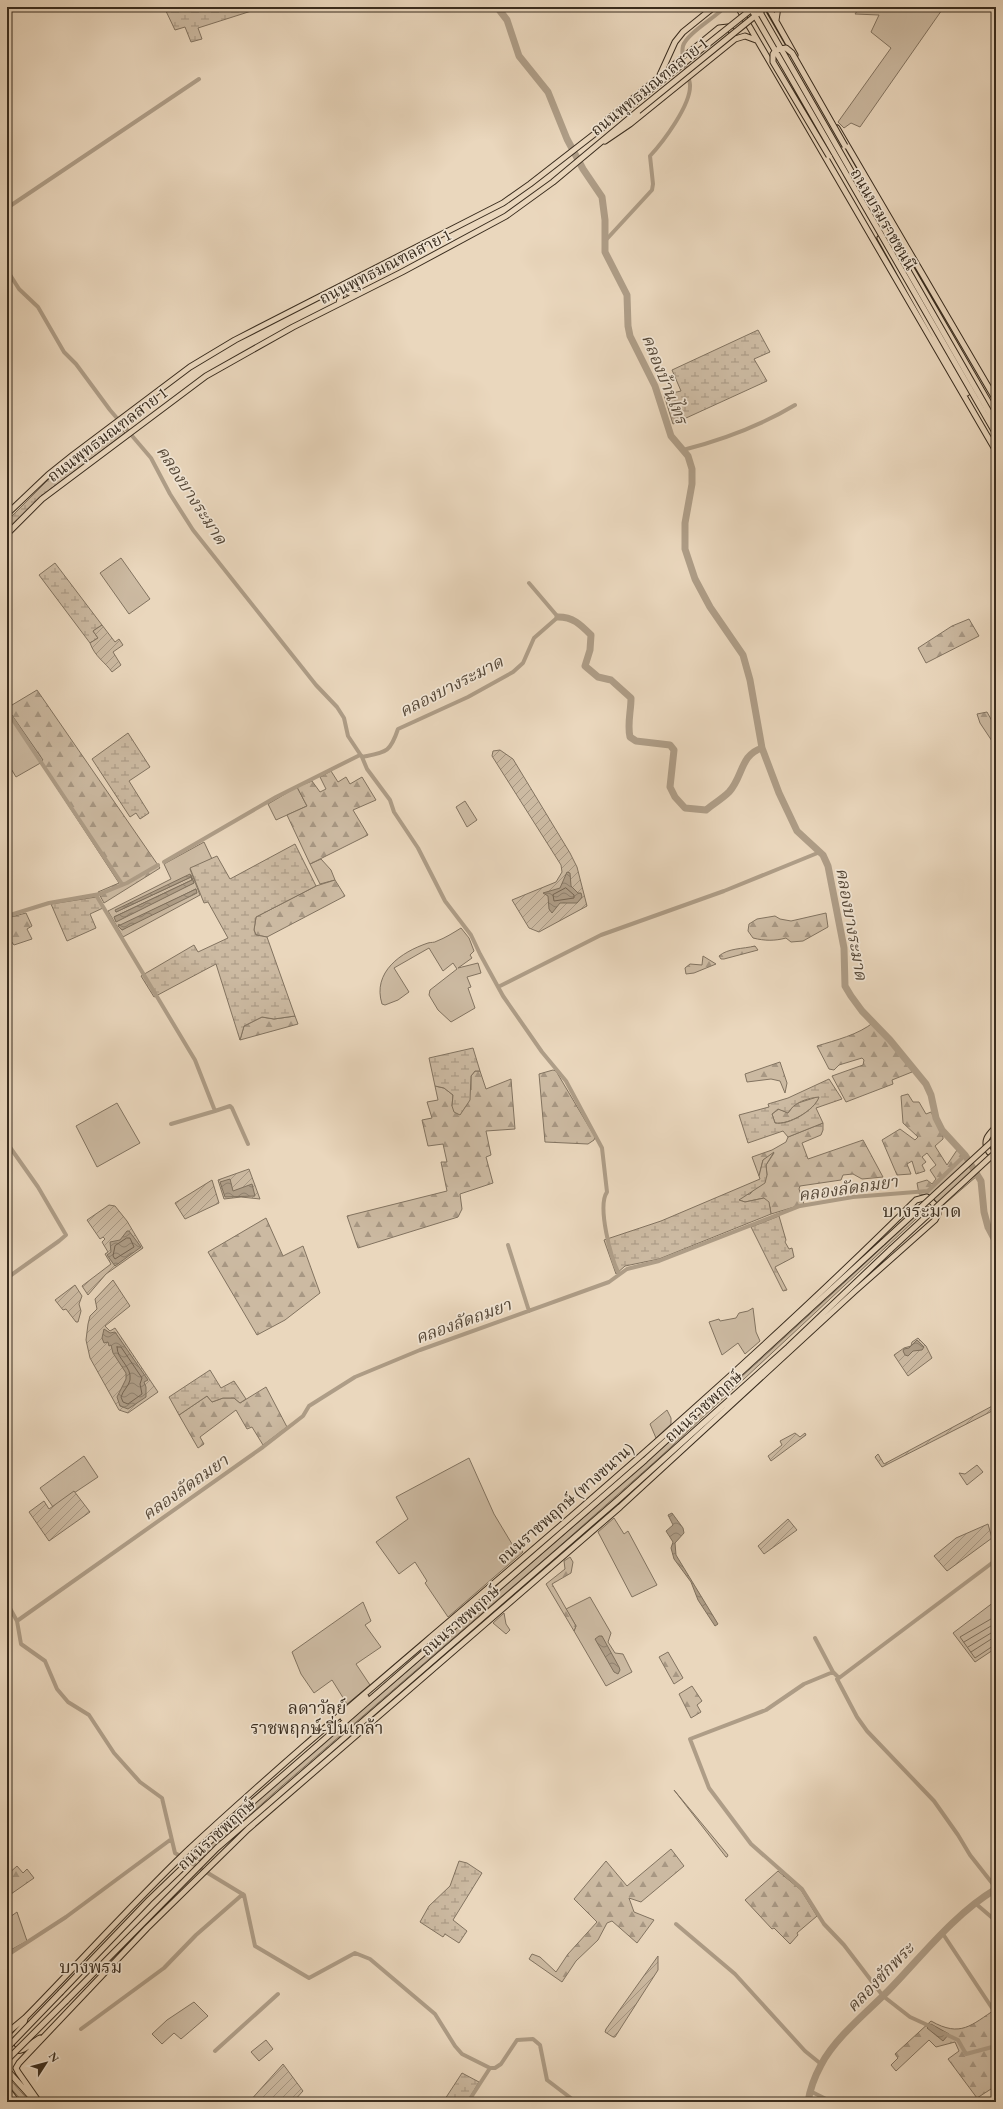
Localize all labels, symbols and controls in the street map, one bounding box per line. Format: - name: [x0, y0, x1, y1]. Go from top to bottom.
- street label: ถนนพุทธมณฑลสาย 1: [586, 32, 713, 141]
- street label: ถนนบรมราชชนนี: [846, 164, 921, 274]
- street label: ถนนพุทธมณฑลสาย 1: [316, 224, 455, 310]
- water label: คลองบ้านไทร: [637, 330, 694, 429]
- street label: ถนนพุทธมณฑลสาย 1: [43, 382, 172, 487]
- water label: คลองบางระมาด: [152, 441, 233, 550]
- water label: คลองบางระมาด: [395, 650, 508, 722]
- water label: คลองบางระมาด: [831, 866, 873, 983]
- water label: คลองลัดถมยา: [797, 1170, 900, 1206]
- district label: บางระมาด: [883, 1199, 961, 1222]
- water label: คลองลัดถมยา: [412, 1293, 515, 1349]
- street label: ถนนราชพฤกษ์: [660, 1366, 747, 1447]
- street label: ถนนราชพฤกษ์ (ทางขนาน): [492, 1438, 638, 1569]
- water label: คลองลัดถมยา: [138, 1449, 233, 1525]
- street label: ถนนราชพฤกษ์: [416, 1580, 504, 1660]
- district label: ลดาวัลย์ ราชพฤกษ์-ปิ่นเกล้า: [251, 1697, 383, 1739]
- street label: ถนนราชพฤกษ์: [173, 1794, 260, 1875]
- water label: คลองชักพระ: [841, 1936, 920, 2016]
- district label: บางพรม: [60, 1955, 122, 1978]
- north arrow: [26, 2043, 66, 2083]
- text: N: [46, 2049, 62, 2065]

